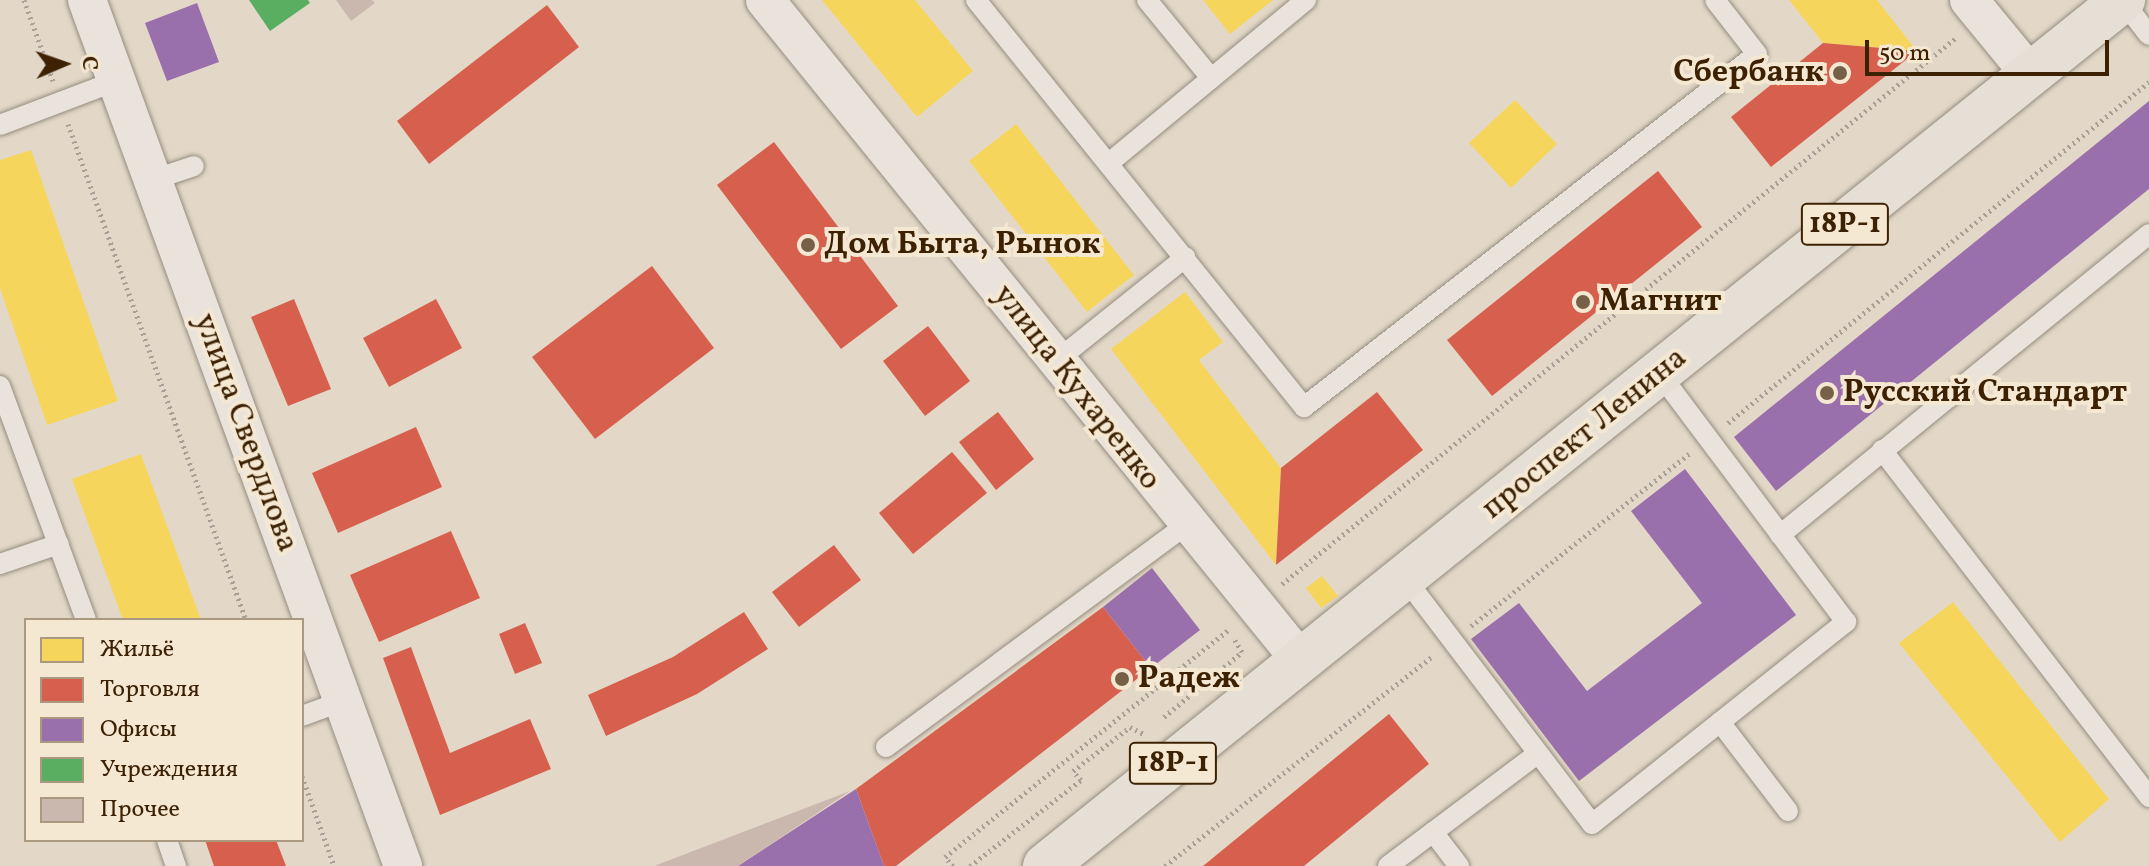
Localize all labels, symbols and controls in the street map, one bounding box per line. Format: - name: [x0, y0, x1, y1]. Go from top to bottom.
- north arrow: [24, 24, 104, 104]
- scale bar: [1869, 24, 2113, 74]
- text: 50 m: [1879, 37, 1931, 71]
- place label: Сбербанк: [1673, 54, 1824, 92]
- text: С: [73, 56, 104, 71]
- marker: Сбербанк: [1831, 64, 1849, 82]
- road number: 18Р-1: [1799, 198, 1891, 250]
- place label: Дом Быта, Рынок: [824, 226, 1100, 264]
- marker: Дом Быта, Рынок: [799, 236, 817, 254]
- street label: улица Кухаренко: [984, 277, 1168, 499]
- place label: Магнит: [1599, 283, 1722, 321]
- marker: Магнит: [1574, 293, 1592, 311]
- street label: улица Свердлова: [184, 309, 306, 557]
- street label: проспект Ленина: [1475, 340, 1695, 528]
- place label: Русский Стандарт: [1843, 374, 2127, 412]
- marker: Русский Стандарт: [1818, 384, 1836, 402]
- legend: [24, 618, 304, 842]
- text: Жильё: [100, 633, 174, 667]
- place label: Радеж: [1138, 660, 1240, 698]
- marker: Радеж: [1113, 670, 1131, 688]
- text: Торговля: [100, 673, 200, 707]
- text: Офисы: [100, 713, 177, 747]
- road number: 18Р-1: [1127, 737, 1219, 789]
- text: Учреждения: [100, 753, 238, 787]
- text: Прочее: [100, 793, 180, 827]

